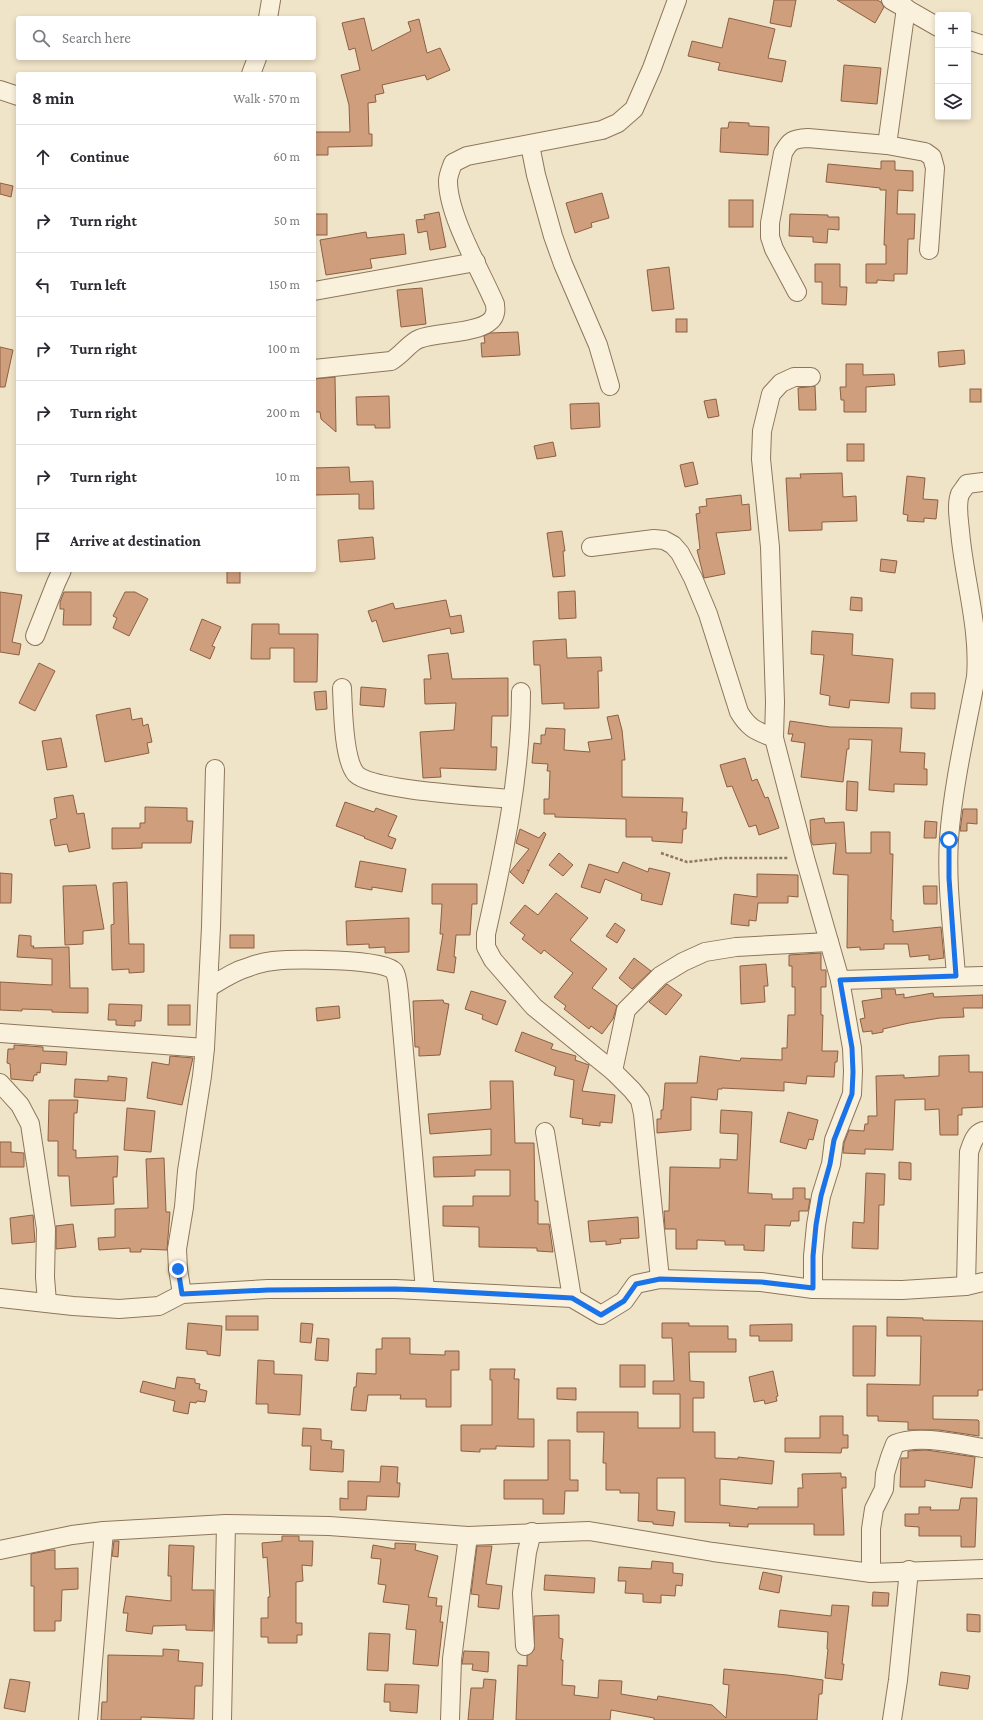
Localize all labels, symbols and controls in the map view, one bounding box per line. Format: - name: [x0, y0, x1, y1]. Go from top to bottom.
- map controls: [935, 12, 971, 120]
- button: +: [935, 12, 971, 48]
- search box: [16, 16, 316, 60]
- icon: search: [30, 27, 52, 49]
- text: Search here: [62, 30, 131, 46]
- button: −: [935, 48, 971, 84]
- button: layers: [935, 84, 971, 120]
- text: 8 min: [32, 89, 74, 108]
- text: Walk · 570 m: [233, 91, 300, 106]
- icon: ahead: [32, 146, 54, 168]
- text: Continue: [70, 149, 129, 165]
- text: 60 m: [273, 149, 300, 164]
- icon: right: [32, 210, 54, 232]
- text: Turn right: [70, 213, 137, 229]
- text: 50 m: [274, 213, 300, 228]
- icon: left: [32, 274, 54, 296]
- text: Turn left: [70, 277, 126, 293]
- text: 150 m: [269, 277, 300, 292]
- icon: right: [32, 338, 54, 360]
- text: Turn right: [70, 341, 137, 357]
- text: 100 m: [268, 341, 300, 356]
- icon: right: [32, 402, 54, 424]
- text: Turn right: [70, 405, 137, 421]
- text: 200 m: [266, 405, 300, 420]
- icon: right: [32, 466, 54, 488]
- text: Turn right: [70, 469, 137, 485]
- text: 10 m: [275, 469, 300, 484]
- icon: arrive: [32, 530, 54, 552]
- text: Arrive at destination: [70, 533, 201, 549]
- route start: [940, 831, 958, 849]
- route end: [169, 1260, 187, 1278]

